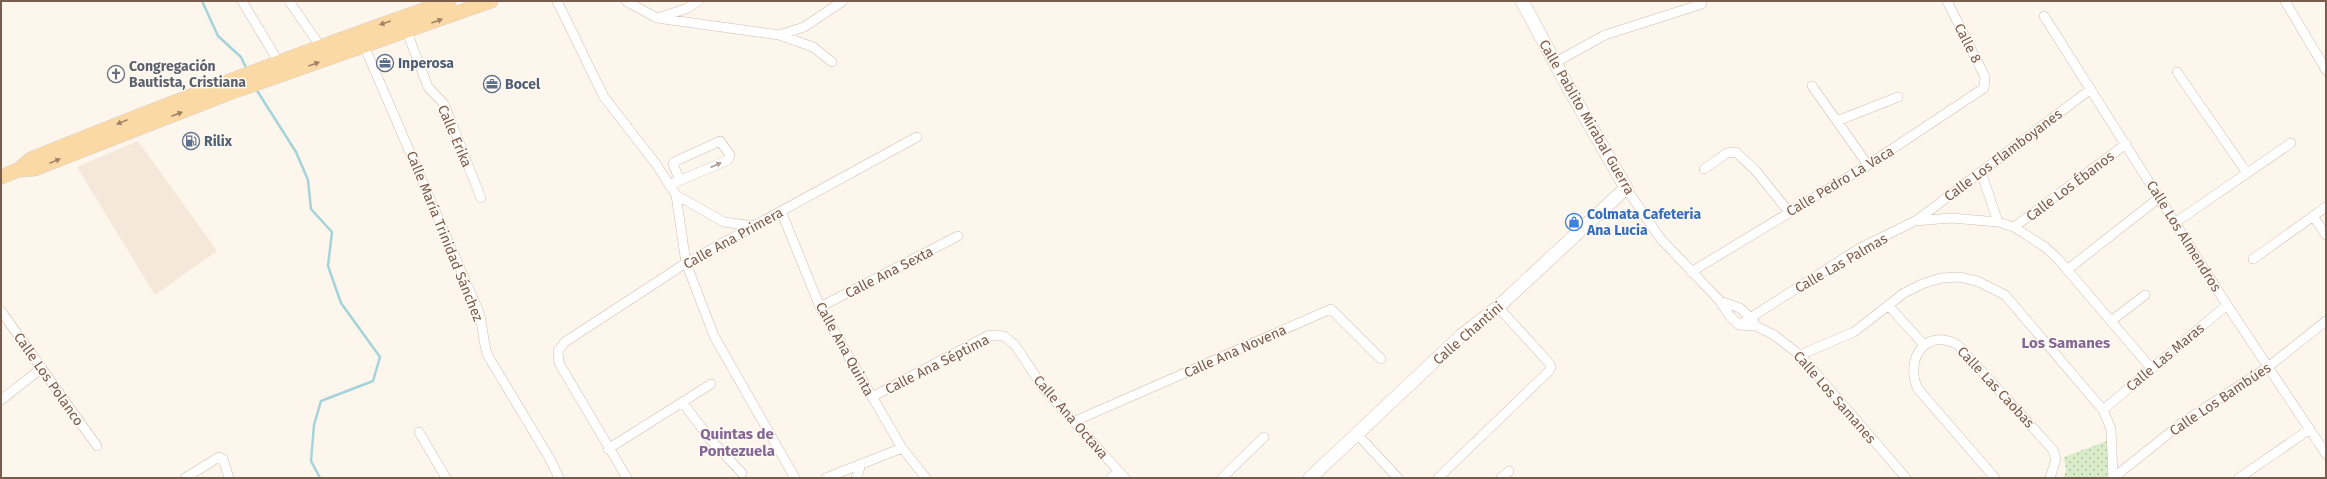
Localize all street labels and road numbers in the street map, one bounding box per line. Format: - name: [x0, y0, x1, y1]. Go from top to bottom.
- street label: Calle 8: [1950, 20, 1985, 66]
- street label: Calle Pablito Mirabal Guerra: [1535, 37, 1638, 198]
- street label: Calle Erika: [434, 103, 475, 170]
- street label: Calle Los Flamboyanes: [1941, 105, 2066, 205]
- street label: Calle Pedro La Vaca: [1783, 143, 1897, 220]
- street label: Calle Los Ébanos: [2022, 147, 2118, 225]
- street label: Calle María Trinidad Sánchez: [403, 149, 487, 324]
- street label: Calle Los Almendros: [2143, 178, 2225, 295]
- street label: Calle Ana Primera: [680, 204, 786, 273]
- street label: Calle Las Palmas: [1792, 230, 1891, 297]
- street label: Calle Ana Sexta: [842, 243, 936, 302]
- street label: Calle Chantini: [1430, 298, 1507, 369]
- street label: Calle Ana Quinta: [812, 299, 877, 399]
- street label: Calle Las Maras: [2123, 320, 2208, 395]
- street label: Calle Ana Novena: [1181, 321, 1289, 382]
- street label: Calle Los Polanco: [10, 329, 87, 429]
- street label: Calle Ana Séptima: [882, 331, 992, 398]
- street label: Calle Las Caobas: [1954, 343, 2038, 432]
- street label: Calle Los Samanes: [1790, 348, 1880, 447]
- street label: Calle Los Bambúes: [2166, 359, 2275, 440]
- street label: Calle Ana Octava: [1030, 372, 1112, 463]

